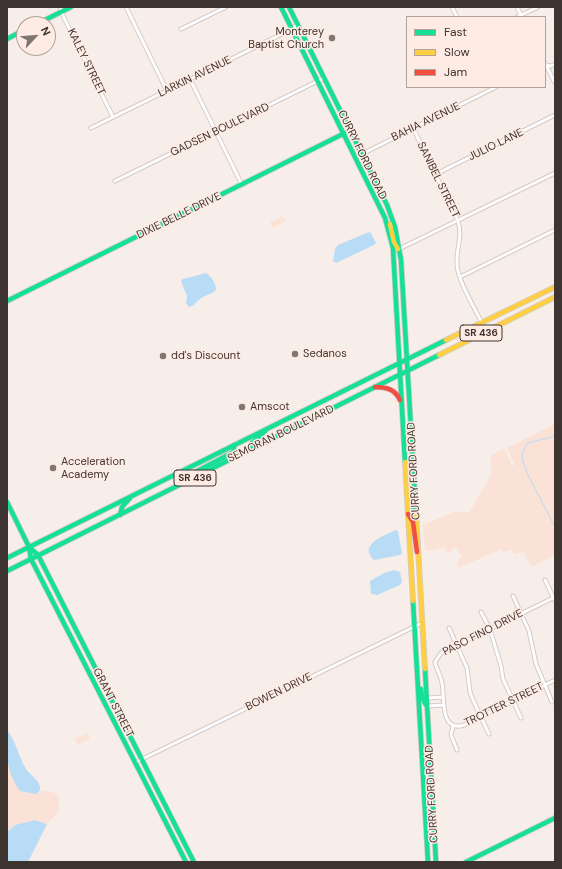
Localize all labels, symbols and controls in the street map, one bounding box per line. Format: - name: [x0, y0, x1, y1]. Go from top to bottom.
- north arrow: [16, 16, 56, 56]
- legend: [406, 16, 546, 88]
- text: Fast: [444, 24, 467, 40]
- text: N: [38, 25, 54, 38]
- place label: Monterey Baptist Church: [248, 25, 324, 51]
- street label: KALEY STREET: [64, 27, 108, 97]
- marker: Monterey Baptist Church: [327, 33, 337, 43]
- text: Slow: [444, 44, 470, 60]
- street label: LARKIN AVENUE: [156, 54, 234, 100]
- text: Jam: [444, 64, 467, 80]
- street label: GADSEN BOULEVARD: [168, 100, 272, 160]
- street label: BAHIA AVENUE: [389, 100, 463, 144]
- street label: CURRY FORD ROAD: [335, 108, 389, 202]
- street label: JULIO LANE: [466, 126, 526, 164]
- street label: SANIBEL STREET: [414, 140, 462, 220]
- street label: DIXIE BELLE DRIVE: [135, 190, 223, 242]
- road number: SR 436: [460, 325, 502, 341]
- place label: Sedanos: [303, 347, 347, 361]
- place label: dd's Discount: [171, 349, 240, 363]
- marker: Sedanos: [290, 349, 300, 359]
- marker: dd's Discount: [158, 351, 168, 361]
- place label: Amscot: [250, 400, 290, 414]
- street label: SEMORAN BOULEVARD: [226, 402, 336, 466]
- marker: Amscot: [237, 402, 247, 412]
- street label: CURRY FORD ROAD: [405, 422, 423, 520]
- place label: Acceleration Academy: [61, 455, 125, 481]
- marker: Acceleration Academy: [48, 463, 58, 473]
- road number: SR 436: [174, 470, 216, 486]
- street label: PASO FINO DRIVE: [441, 607, 525, 659]
- street label: GRANT STREET: [90, 666, 136, 740]
- street label: BOWEN DRIVE: [244, 670, 314, 714]
- street label: TROTTER STREET: [462, 680, 546, 730]
- street label: CURRY FORD ROAD: [423, 745, 441, 843]

